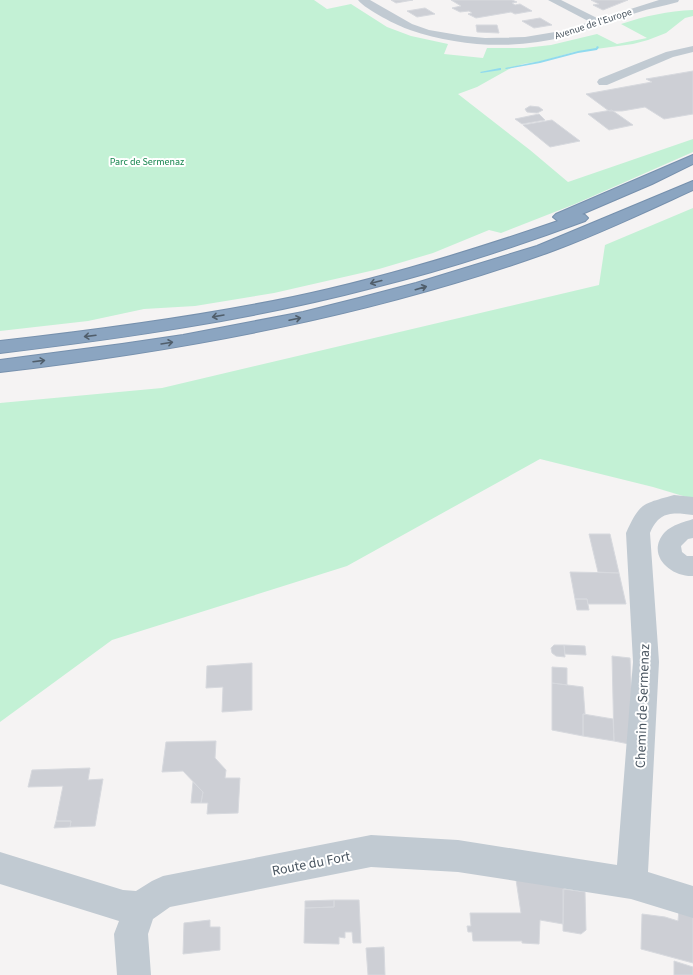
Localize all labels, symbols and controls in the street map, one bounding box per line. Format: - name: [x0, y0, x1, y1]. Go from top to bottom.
- street label: Avenue de l'Europe: [553, 5, 634, 43]
- park label: Parc de Sermenaz: [110, 155, 184, 169]
- one-way arrow: [370, 279, 383, 286]
- one-way arrow: [415, 284, 428, 291]
- one-way arrow: [212, 312, 225, 320]
- one-way arrow: [288, 315, 301, 323]
- one-way arrow: [84, 332, 97, 340]
- one-way arrow: [161, 339, 174, 347]
- one-way arrow: [32, 357, 45, 365]
- street label: Chemin de Sermenaz: [631, 644, 655, 768]
- street label: Route du Fort: [270, 847, 352, 881]

